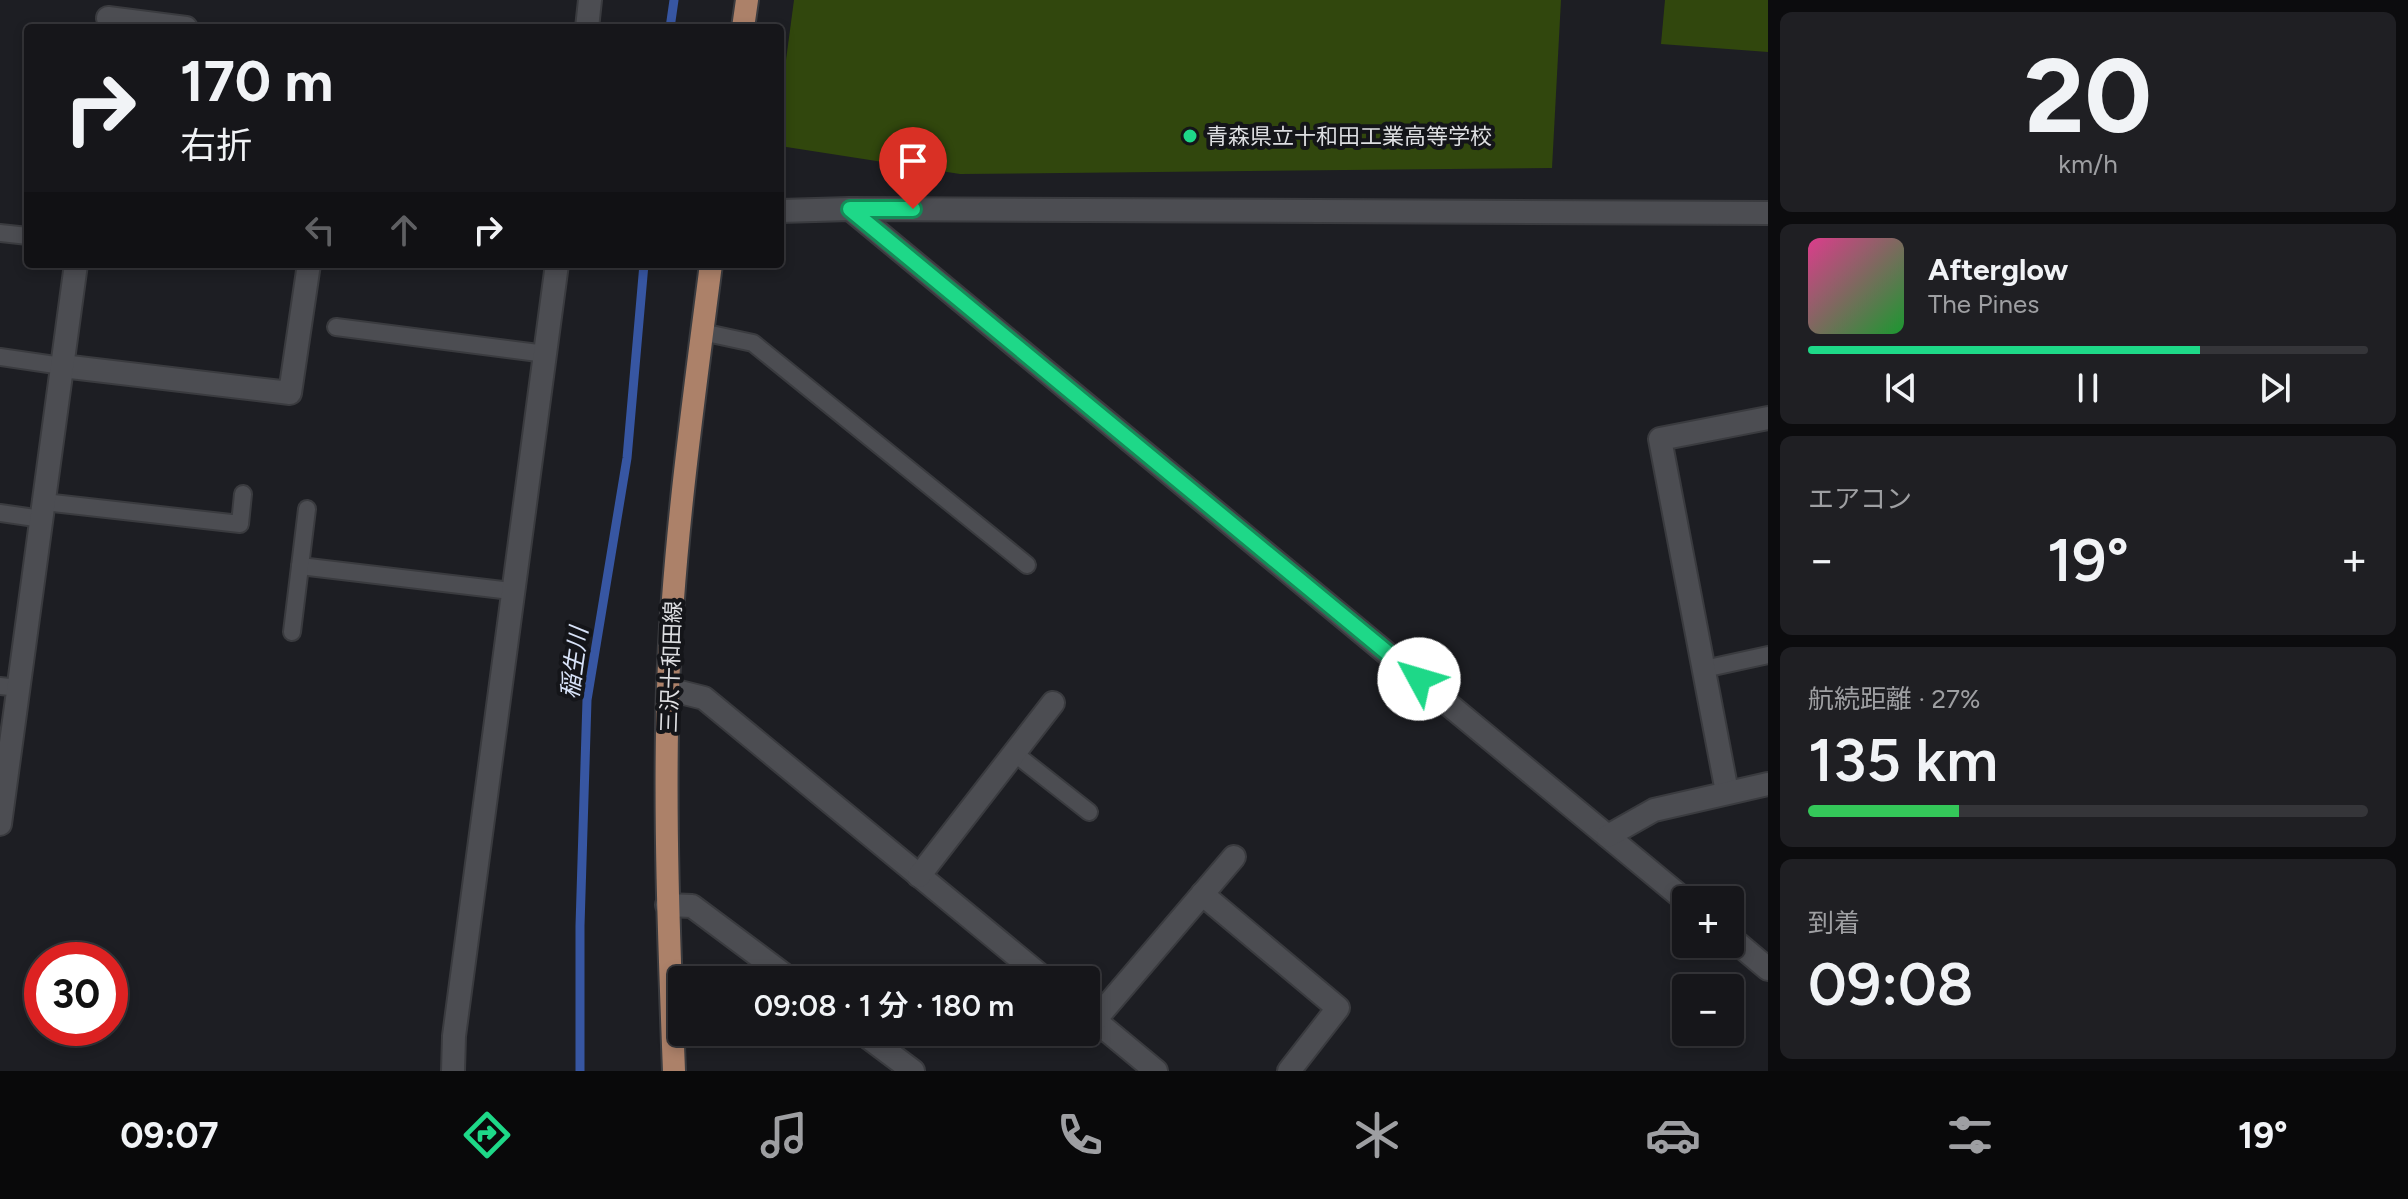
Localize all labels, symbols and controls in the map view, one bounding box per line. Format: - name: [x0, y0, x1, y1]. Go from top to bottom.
- text: 20: [2024, 33, 2152, 158]
- text: 170 m: [180, 48, 333, 115]
- icon: right: [48, 56, 152, 160]
- place label: 青森県立十和田工業高等学校: [1206, 123, 1492, 150]
- text: 右折: [180, 124, 252, 167]
- pin: [879, 127, 947, 209]
- marker: 青森県立十和田工業高等学校: [1181, 127, 1199, 145]
- icon: arrive: [891, 139, 935, 183]
- text: km/h: [2058, 148, 2118, 180]
- icon: left: [298, 208, 342, 252]
- icon: ahead: [382, 208, 426, 252]
- icon: right: [466, 208, 510, 252]
- text: Afterglow: [1928, 251, 2068, 288]
- text: The Pines: [1928, 288, 2039, 320]
- icon: previous: [1879, 366, 1923, 410]
- icon: pause: [2066, 366, 2110, 410]
- icon: next: [2253, 366, 2297, 410]
- text: エアコン: [1808, 483, 1912, 515]
- text: 19°: [2047, 524, 2129, 596]
- text: −: [1808, 533, 1835, 586]
- text: +: [2341, 533, 2368, 586]
- street label: 三沢十和田線: [655, 601, 687, 733]
- water label: 稲生川: [555, 622, 594, 701]
- position arrow: [1377, 637, 1461, 721]
- text: 航続距離 · 27%: [1808, 683, 1980, 715]
- text: 135 km: [1808, 724, 1998, 796]
- map controls: [1672, 886, 1744, 1046]
- button: +: [1672, 886, 1744, 958]
- text: 到着: [1808, 907, 1860, 939]
- speed limit sign: 30: [24, 942, 128, 1046]
- text: 09:08: [1808, 948, 1974, 1020]
- button: −: [1672, 974, 1744, 1046]
- text: 09:08 · 1 分 · 180 m: [754, 987, 1014, 1024]
- icon: directions: [459, 1107, 515, 1163]
- icon: music: [756, 1107, 812, 1163]
- icon: phone: [1052, 1107, 1108, 1163]
- icon: climate: [1349, 1107, 1405, 1163]
- icon: car: [1645, 1107, 1701, 1163]
- icon: filters: [1942, 1107, 1998, 1163]
- text: 09:07: [120, 1114, 219, 1157]
- text: 19°: [2238, 1114, 2288, 1157]

